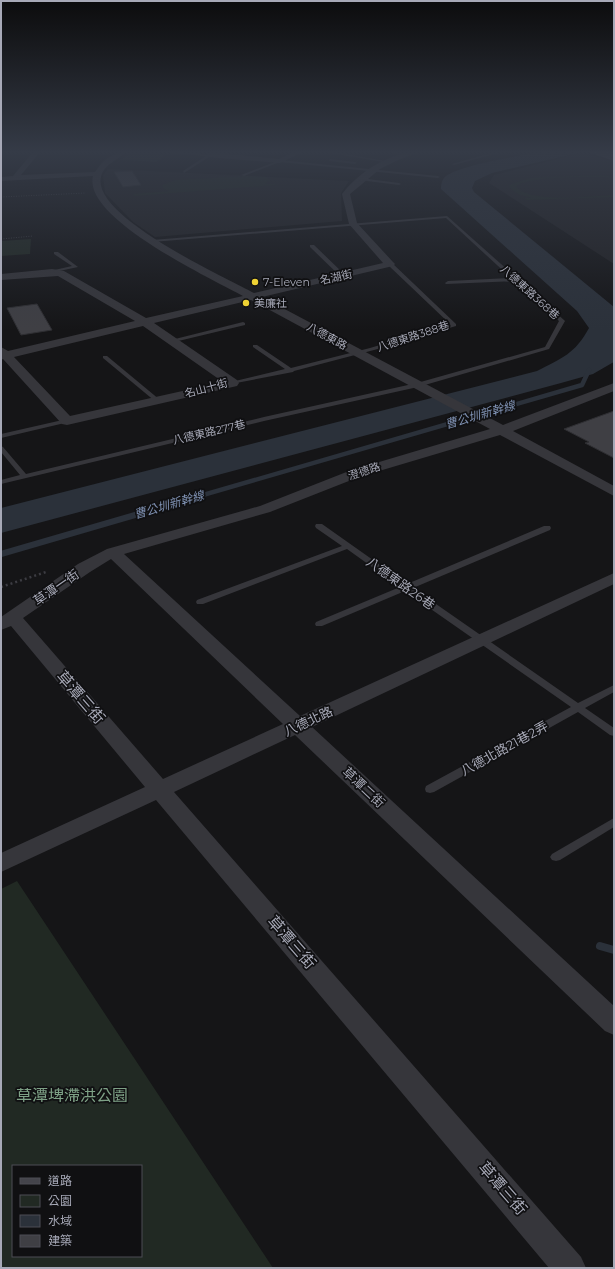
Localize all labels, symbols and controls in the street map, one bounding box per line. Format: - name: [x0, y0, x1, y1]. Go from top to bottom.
- street label: 八德東路368巷: [497, 262, 563, 322]
- street label: 名湖街: [318, 266, 354, 288]
- place label: 7-Eleven: [263, 275, 310, 289]
- marker: 7-Eleven: [250, 277, 260, 287]
- place label: 美廉社: [254, 296, 287, 310]
- marker: 美廉社: [241, 298, 251, 308]
- street label: 八德東路388巷: [375, 318, 451, 354]
- street label: 八德東路: [304, 319, 350, 353]
- street label: 名山十街: [183, 376, 229, 400]
- water label: 曹公圳新幹線: [443, 397, 518, 432]
- street label: 八德東路277巷: [171, 417, 247, 447]
- street label: 澄德路: [346, 459, 382, 483]
- water label: 曹公圳新幹線: [132, 487, 207, 522]
- street label: 八德東路26巷: [364, 553, 438, 613]
- street label: 草潭一街: [30, 566, 82, 608]
- street label: 草潭三街: [52, 667, 109, 728]
- street label: 八德北路: [281, 703, 335, 739]
- street label: 八德北路21巷2弄: [457, 717, 551, 779]
- street label: 草潭二街: [340, 763, 388, 811]
- street label: 草潭三街: [263, 912, 320, 973]
- park label: 草潭埤滯洪公園: [16, 1086, 128, 1105]
- street label: 草潭三街: [474, 1158, 531, 1219]
- legend: [12, 1165, 142, 1257]
- text: 道路: [48, 1173, 72, 1188]
- text: 公園: [48, 1193, 72, 1208]
- text: 水域: [48, 1213, 72, 1228]
- text: 建築: [48, 1233, 72, 1248]

